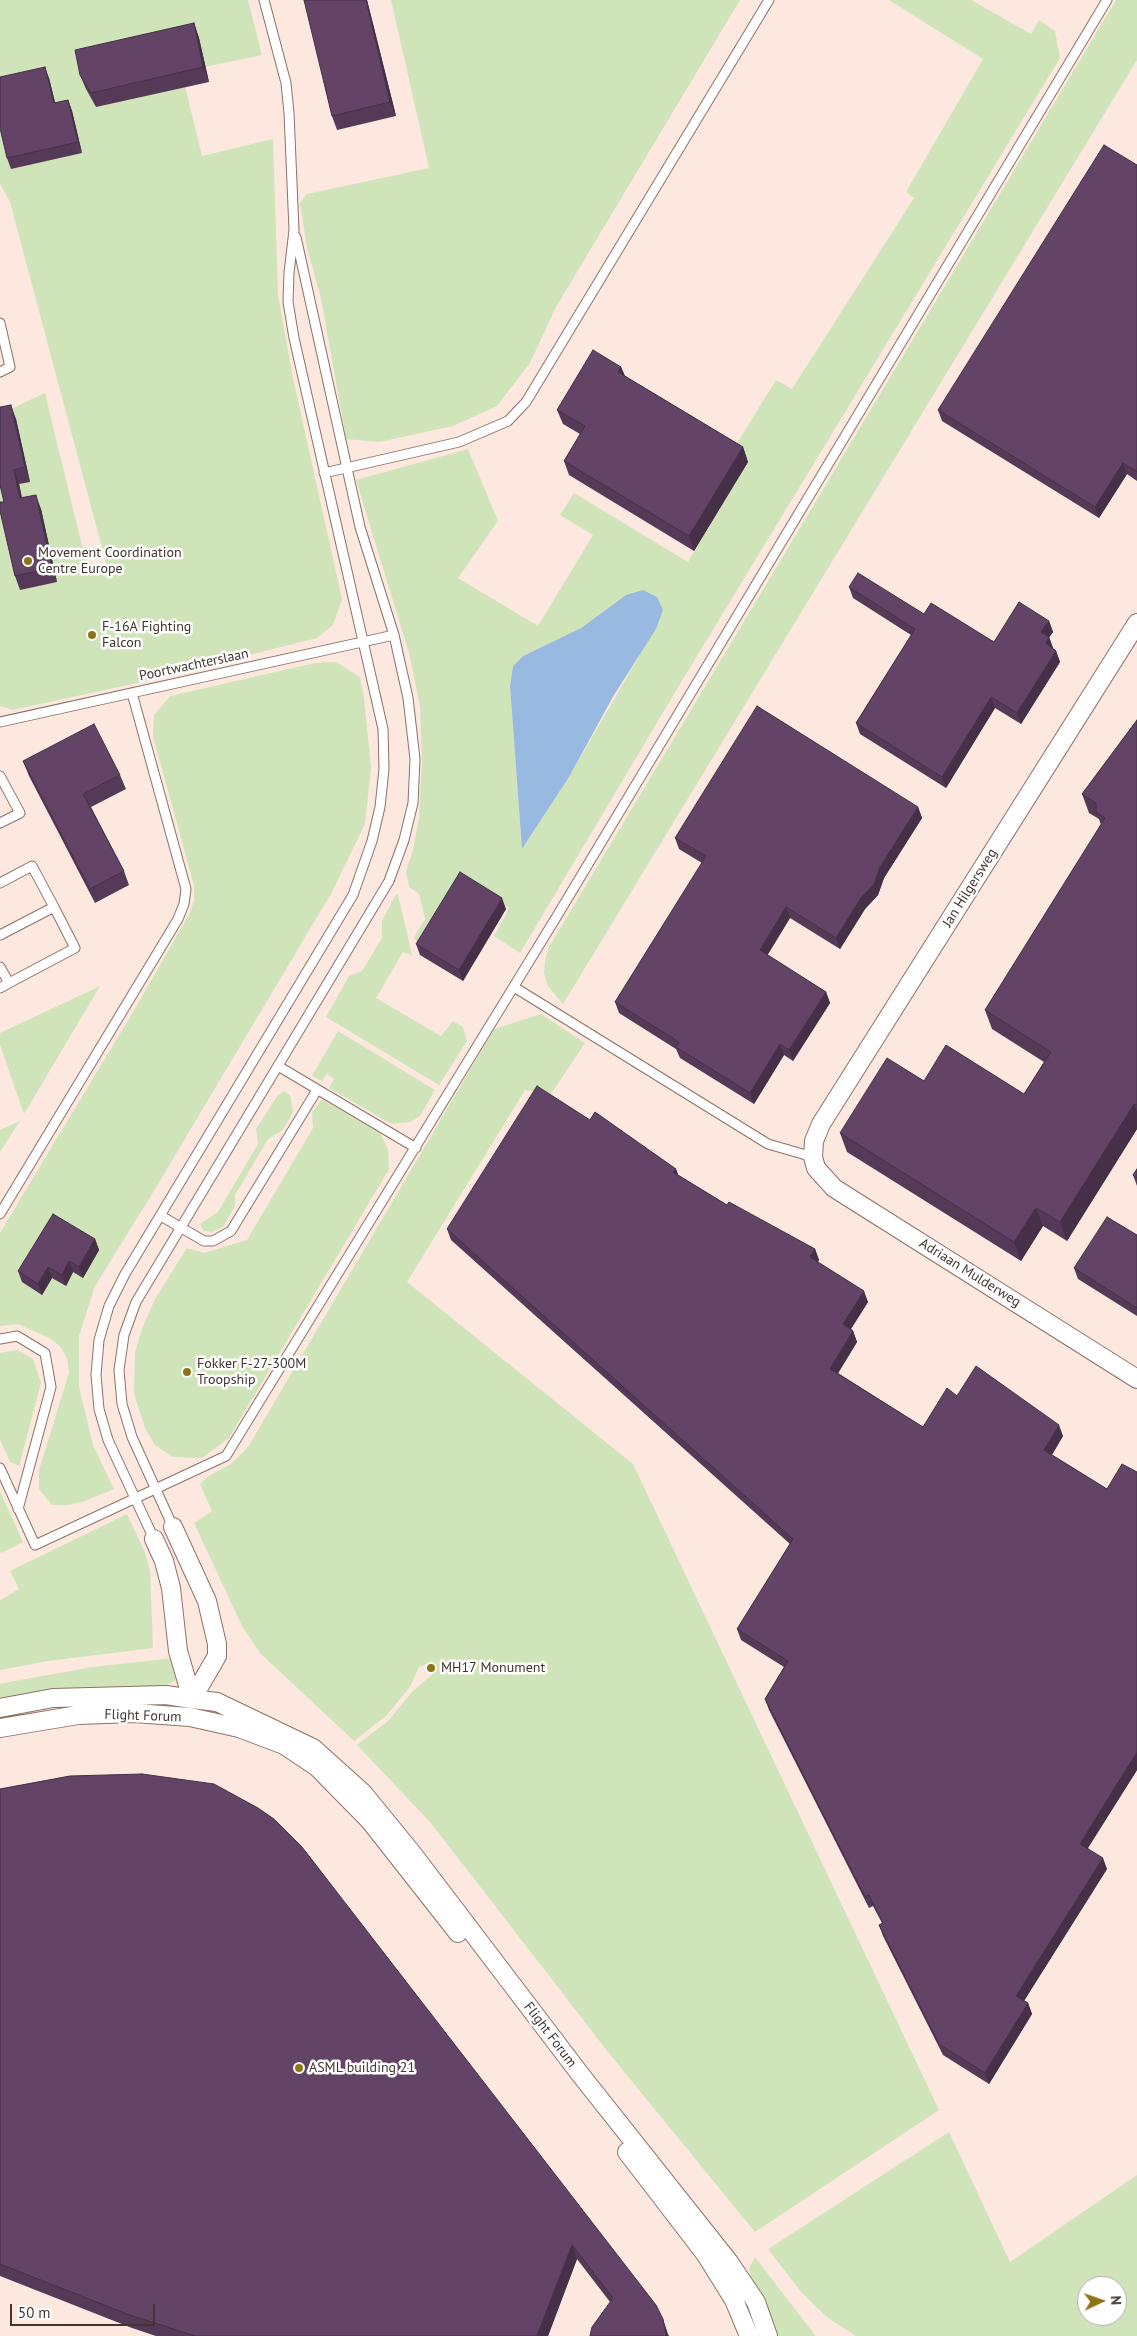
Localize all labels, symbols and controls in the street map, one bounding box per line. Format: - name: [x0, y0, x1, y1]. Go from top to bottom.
- place label: Movement Coordination Centre Europe: [38, 545, 182, 578]
- marker: Movement Coordination Centre Europe: [22, 555, 34, 567]
- place label: F-16A Fighting Falcon: [102, 619, 191, 652]
- marker: F-16A Fighting Falcon: [86, 629, 98, 641]
- street label: Poortwachterslaan: [138, 645, 250, 685]
- street label: Jan Hilgersweg: [939, 846, 1001, 930]
- street label: Adriaan Mulderweg: [916, 1235, 1024, 1311]
- place label: Fokker F-27-300M Troopship: [197, 1356, 306, 1388]
- marker: Fokker F-27-300M Troopship: [181, 1366, 193, 1378]
- place label: MH17 Monument: [441, 1660, 545, 1676]
- marker: MH17 Monument: [425, 1662, 437, 1674]
- street label: Flight Forum: [104, 1706, 182, 1726]
- street label: Flight Forum: [520, 1999, 580, 2071]
- place label: ASML building 21: [309, 2060, 415, 2076]
- marker: ASML building 21: [293, 2062, 305, 2074]
- north arrow: [1077, 2276, 1127, 2326]
- scale bar: [12, 2294, 158, 2326]
- text: N: [1107, 2295, 1125, 2305]
- text: 50 m: [18, 2303, 51, 2322]

